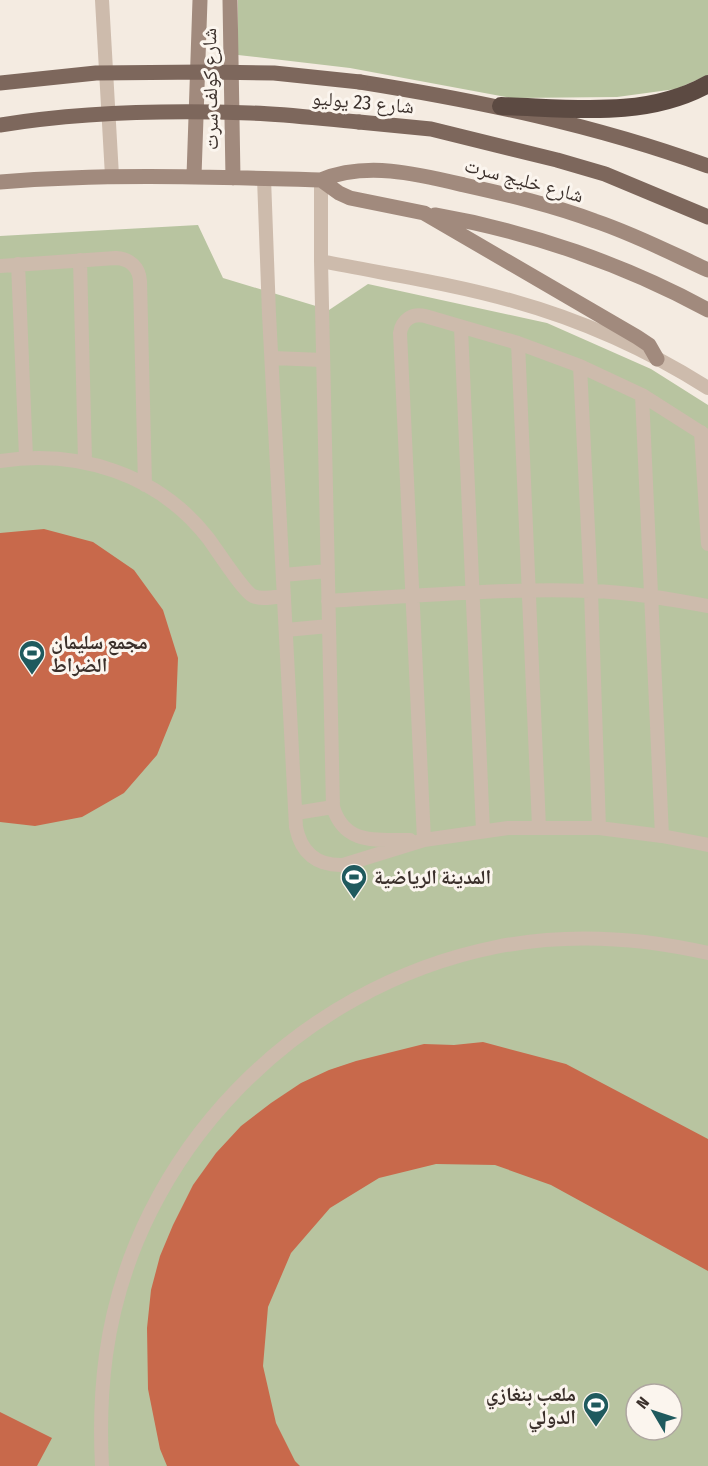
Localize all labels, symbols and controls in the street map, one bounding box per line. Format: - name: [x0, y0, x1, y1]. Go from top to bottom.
- street label: شارع كولف سرت: [197, 28, 224, 150]
- street label: شارع 23 يوليو: [311, 86, 415, 119]
- street label: شارع خليج سرت: [462, 153, 586, 208]
- place label: مجمع سليمان الضراط: [51, 630, 148, 677]
- sports icon: مجمع سليمان الضراط: [17, 638, 47, 676]
- sports icon: المدينة الرياضية: [339, 862, 369, 900]
- place label: المدينة الرياضية: [374, 865, 491, 889]
- place label: ملعب بنغازي الدولي: [486, 1382, 576, 1433]
- north arrow: [624, 1382, 684, 1442]
- sports icon: ملعب بنغازي الدولي: [581, 1390, 611, 1428]
- text: N: [632, 1393, 653, 1413]

